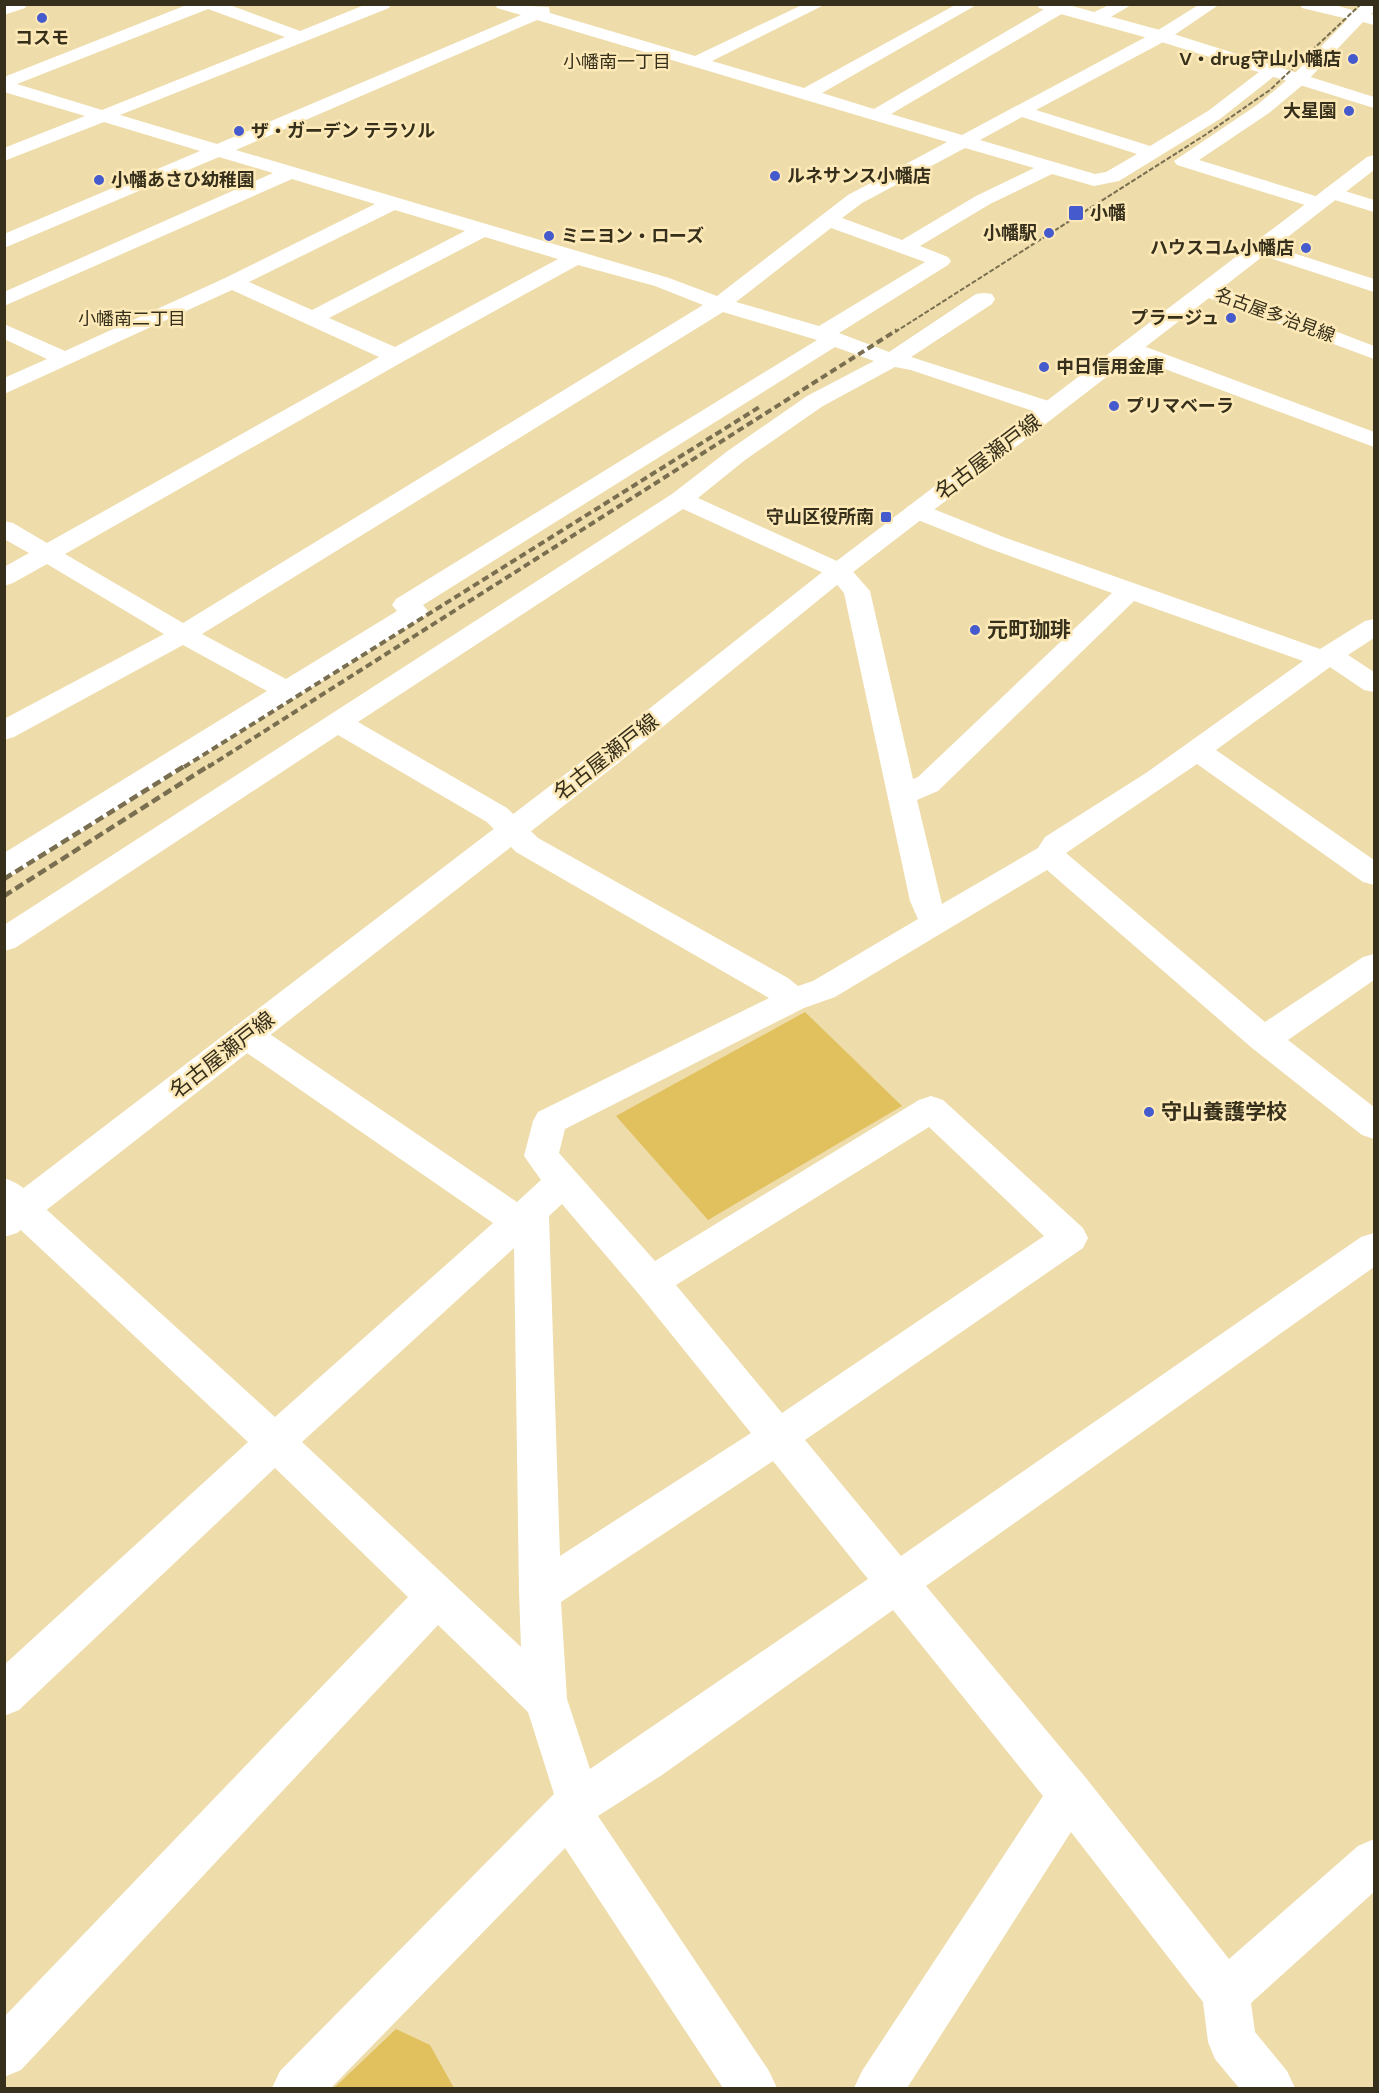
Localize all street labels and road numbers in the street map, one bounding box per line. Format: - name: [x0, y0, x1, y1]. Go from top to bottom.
- street label: 名古屋多治見線: [1212, 282, 1338, 348]
- street label: 名古屋瀬戸線: [929, 408, 1047, 506]
- street label: 名古屋瀬戸線: [548, 707, 664, 807]
- street label: 名古屋瀬戸線: [164, 1005, 280, 1105]

